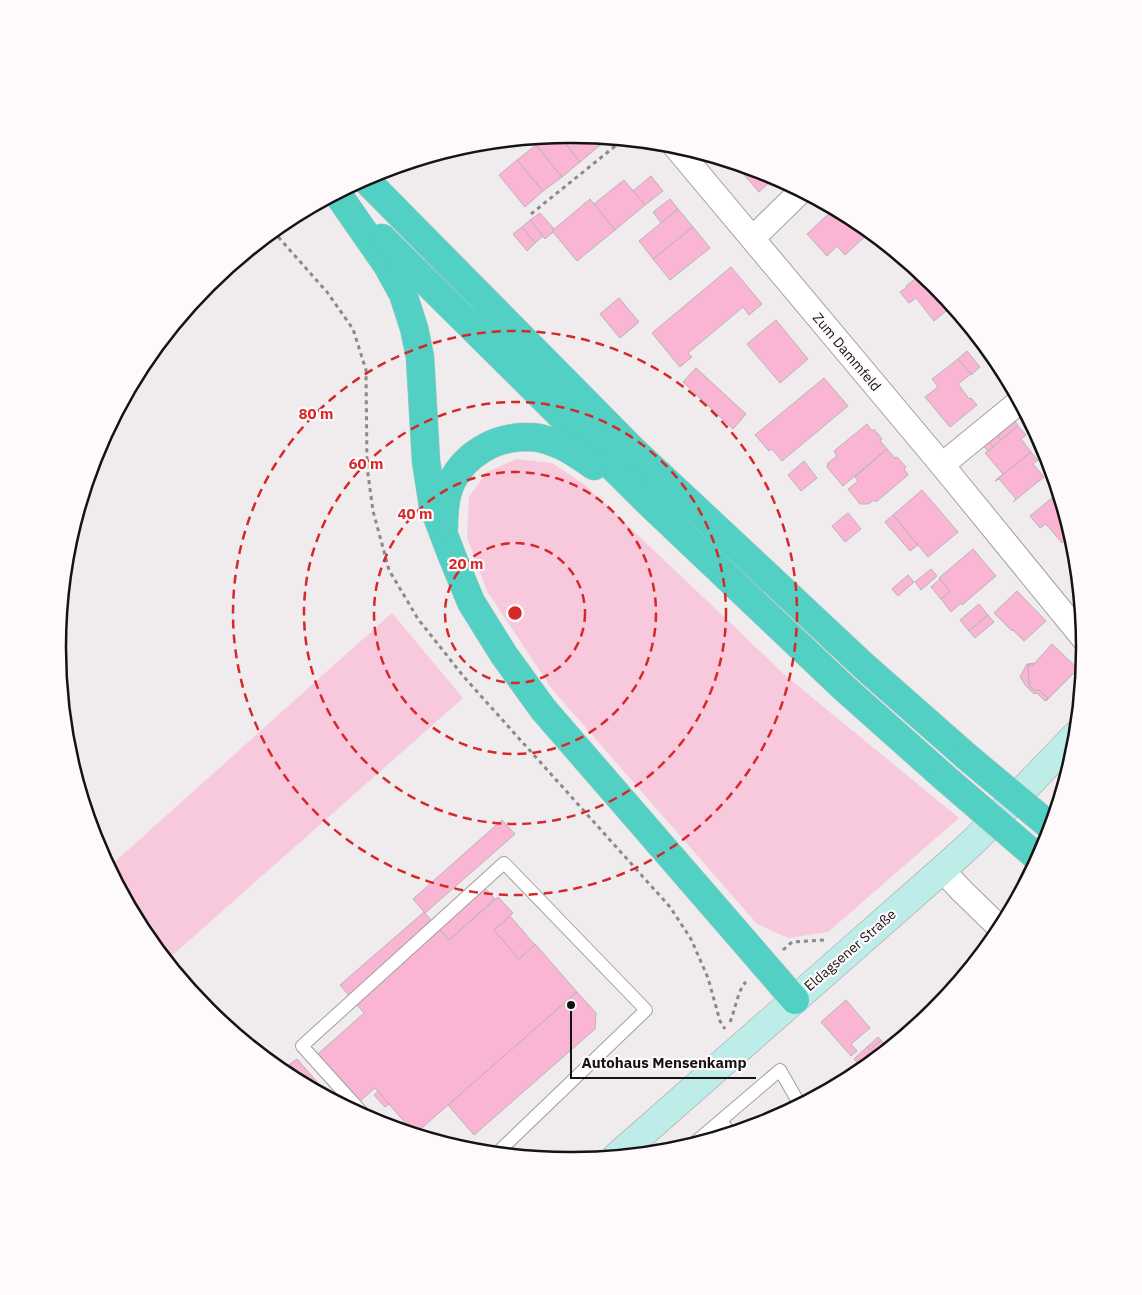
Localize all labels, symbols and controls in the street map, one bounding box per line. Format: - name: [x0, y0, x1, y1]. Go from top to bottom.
- street label: Zum Dammfeld: [809, 309, 885, 395]
- text: 80 m: [299, 404, 333, 423]
- text: 60 m: [349, 454, 383, 473]
- text: 40 m: [398, 504, 432, 523]
- text: 20 m: [449, 554, 483, 573]
- centre of rings: [506, 604, 524, 622]
- street label: Eldagsener Straße: [800, 905, 900, 995]
- callout: Autohaus Mensenkamp: [571, 1048, 756, 1078]
- text: Autohaus Mensenkamp: [581, 1053, 747, 1072]

